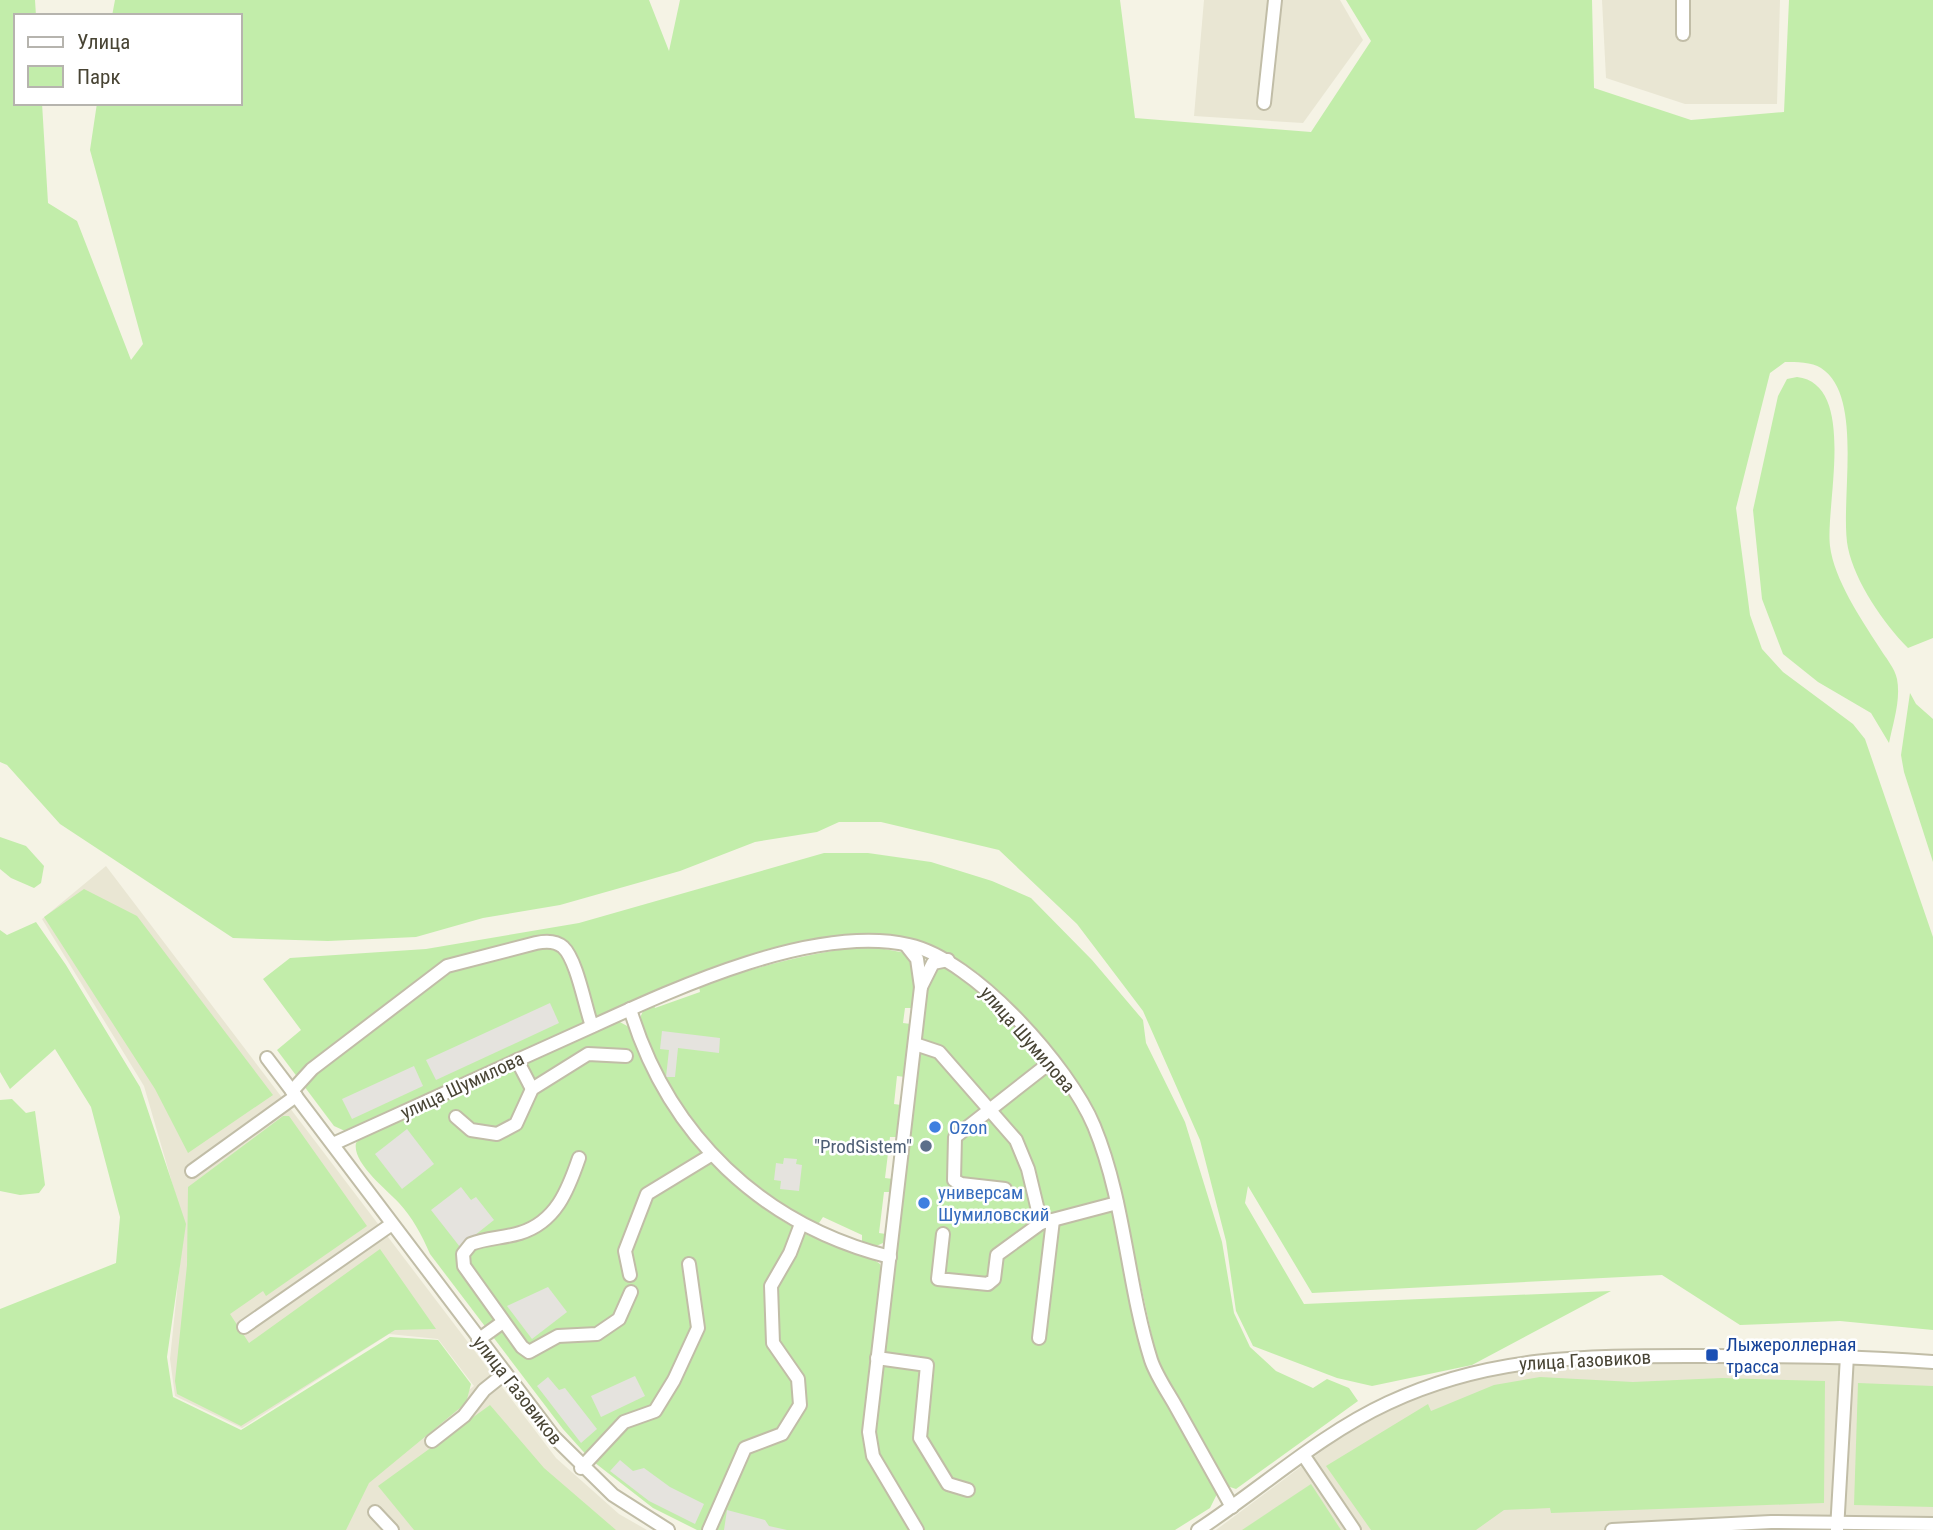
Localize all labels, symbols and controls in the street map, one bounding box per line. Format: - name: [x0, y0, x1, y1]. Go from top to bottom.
- legend: [14, 14, 242, 105]
- text: Улица: [77, 30, 130, 54]
- text: Парк: [77, 65, 121, 89]
- street label: улица Шумилова: [975, 981, 1080, 1097]
- street label: улица Шумилова: [397, 1047, 528, 1124]
- place label: Ozon: [949, 1116, 987, 1139]
- marker: Ozon: [927, 1119, 943, 1135]
- place label: "ProdSistem": [814, 1135, 912, 1158]
- marker: "ProdSistem": [918, 1138, 934, 1154]
- place label: универсам Шумиловский: [938, 1181, 1049, 1226]
- marker: универсам Шумиловский: [916, 1195, 932, 1211]
- street label: улица Газовиков: [468, 1331, 567, 1449]
- place label: Лыжероллерная трасса: [1726, 1333, 1856, 1378]
- street label: улица Газовиков: [1518, 1346, 1652, 1375]
- marker: Лыжероллерная трасса: [1704, 1347, 1720, 1363]

